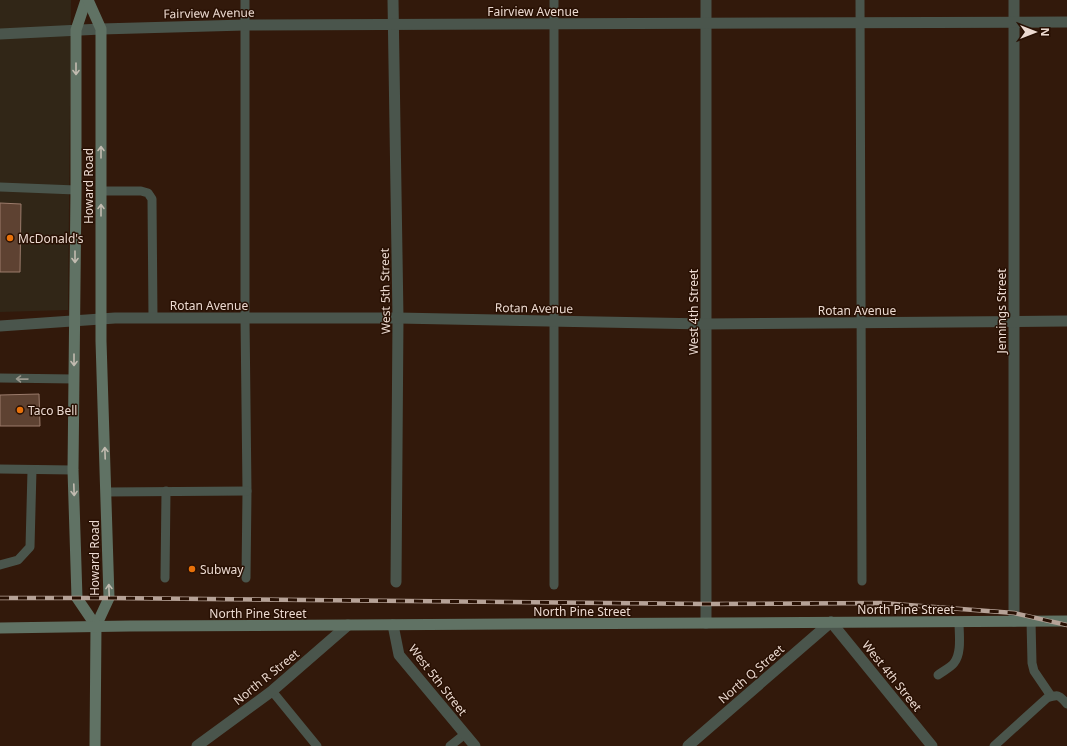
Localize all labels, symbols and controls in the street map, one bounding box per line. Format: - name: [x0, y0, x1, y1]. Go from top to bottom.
- street label: Fairview Avenue: [487, 3, 579, 20]
- street label: Fairview Avenue: [163, 4, 255, 22]
- north arrow: [1015, 12, 1055, 52]
- text: N: [1038, 28, 1053, 36]
- one-way arrow: [72, 62, 80, 75]
- one-way arrow: [97, 146, 105, 159]
- street label: Howard Road: [80, 148, 97, 224]
- one-way arrow: [97, 204, 105, 217]
- place label: McDonald's: [18, 230, 84, 247]
- marker: McDonald's: [5, 233, 15, 243]
- street label: West 5th Street: [376, 247, 394, 334]
- one-way arrow: [71, 250, 79, 263]
- street label: West 4th Street: [685, 268, 702, 355]
- street label: Jennings Street: [993, 268, 1010, 355]
- street label: Rotan Avenue: [170, 297, 248, 314]
- street label: Rotan Avenue: [495, 299, 574, 317]
- street label: Rotan Avenue: [818, 302, 896, 319]
- one-way arrow: [70, 353, 78, 366]
- one-way arrow: [16, 375, 29, 382]
- place label: Taco Bell: [28, 402, 77, 419]
- marker: Taco Bell: [15, 405, 25, 415]
- one-way arrow: [101, 447, 109, 460]
- one-way arrow: [70, 483, 78, 496]
- street label: Howard Road: [86, 520, 103, 596]
- place label: Subway: [200, 561, 244, 578]
- marker: Subway: [187, 564, 197, 574]
- one-way arrow: [105, 584, 113, 597]
- street label: North Pine Street: [857, 601, 955, 618]
- street label: North Pine Street: [533, 603, 631, 620]
- street label: North Pine Street: [209, 605, 307, 622]
- street label: West 4th Street: [858, 637, 926, 715]
- street label: North Q Street: [714, 640, 788, 707]
- street label: West 5th Street: [405, 641, 472, 720]
- street label: North R Street: [229, 645, 303, 709]

